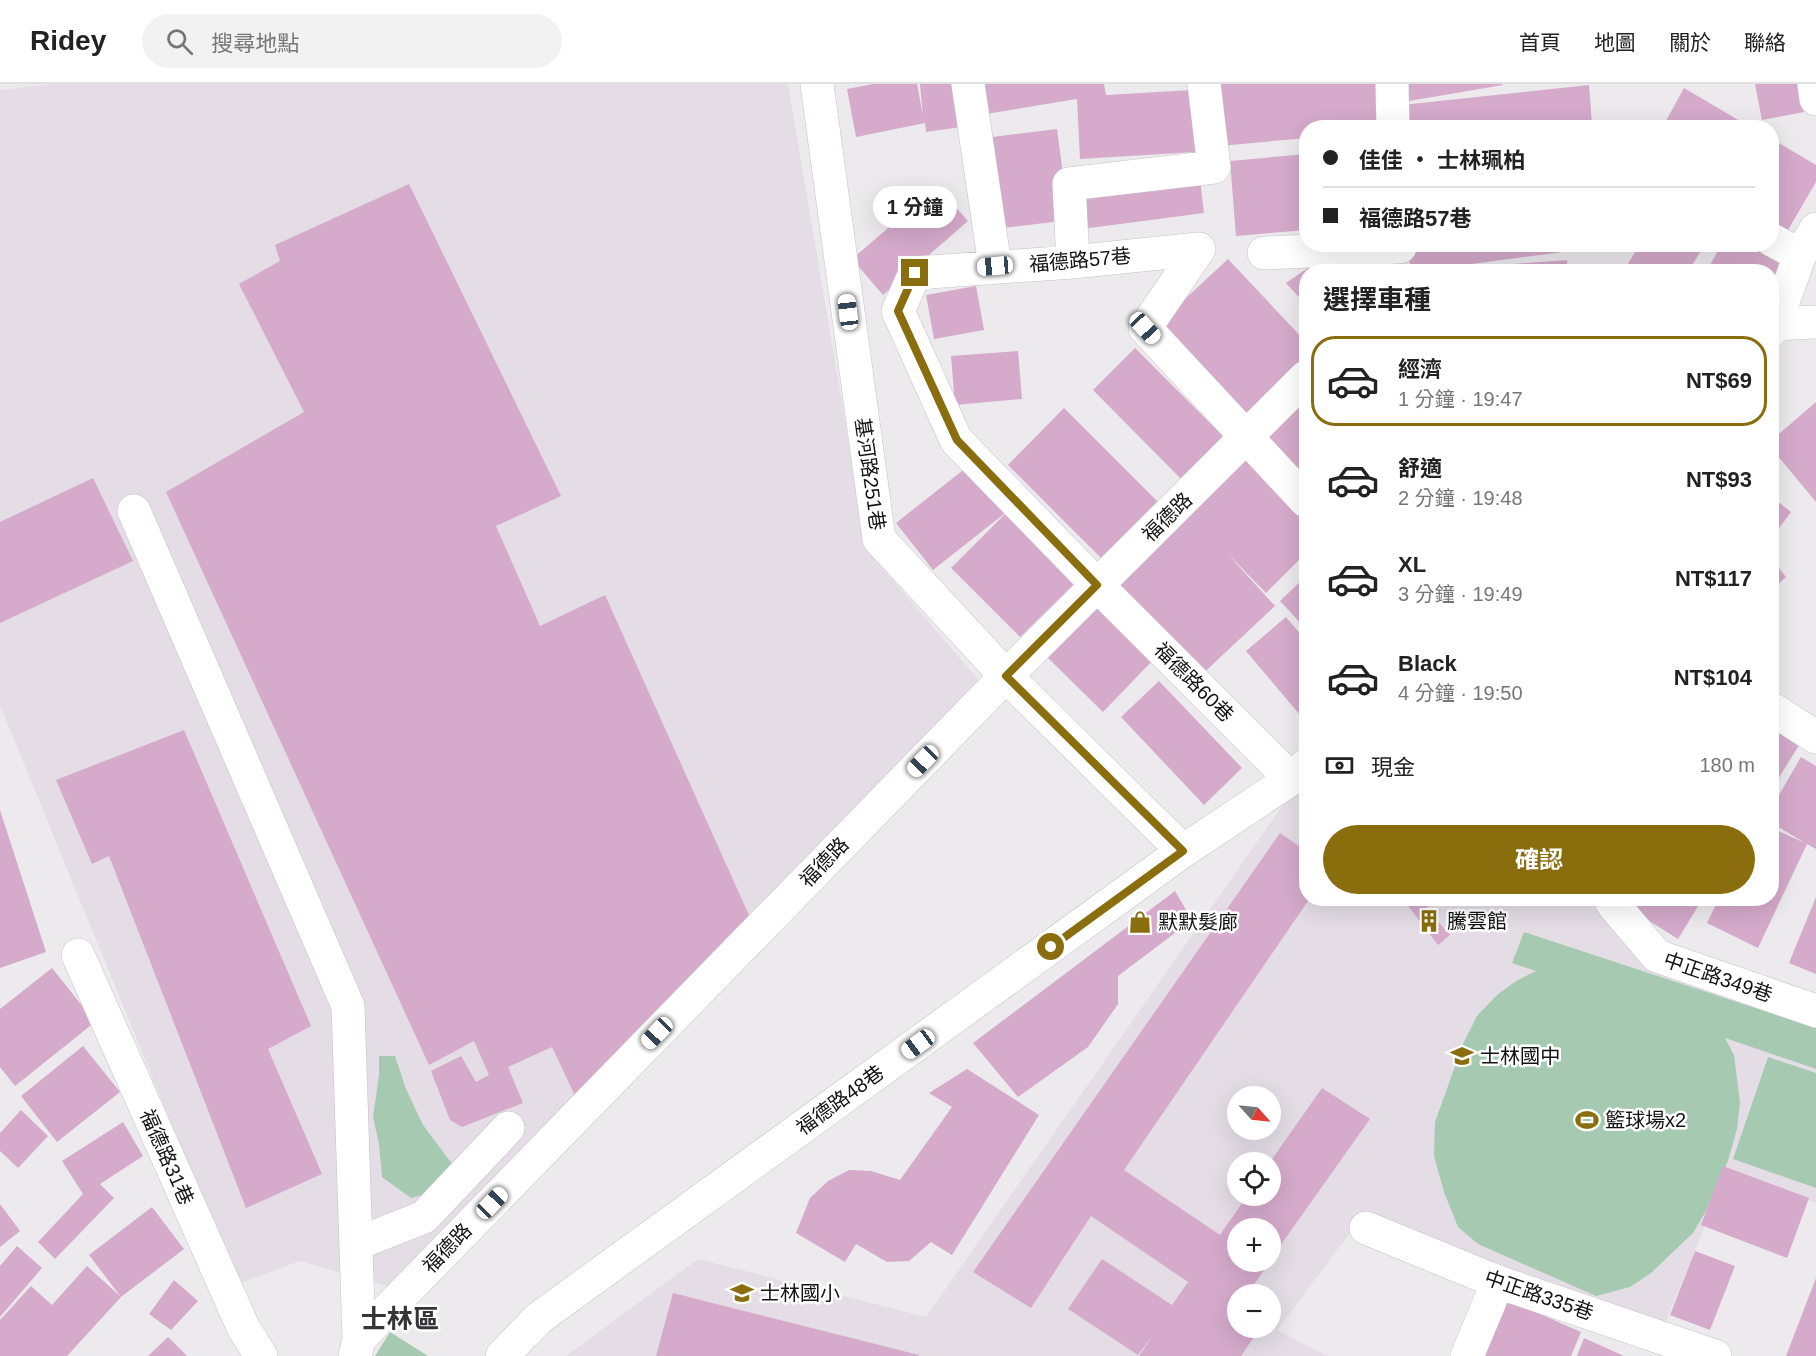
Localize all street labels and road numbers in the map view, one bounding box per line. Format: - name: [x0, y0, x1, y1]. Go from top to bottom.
- street label: 福德路57巷: [1028, 245, 1132, 275]
- street label: 基河路251巷: [851, 416, 889, 532]
- street label: 福德路: [1138, 488, 1196, 546]
- street label: 福德路60巷: [1150, 638, 1238, 726]
- street label: 福德路: [795, 833, 853, 891]
- street label: 中正路349巷: [1661, 948, 1775, 1006]
- street label: 福德路48巷: [792, 1061, 888, 1139]
- street label: 福德路31巷: [136, 1106, 198, 1208]
- street label: 福德路: [418, 1219, 476, 1277]
- street label: 中正路335巷: [1482, 1266, 1596, 1324]

